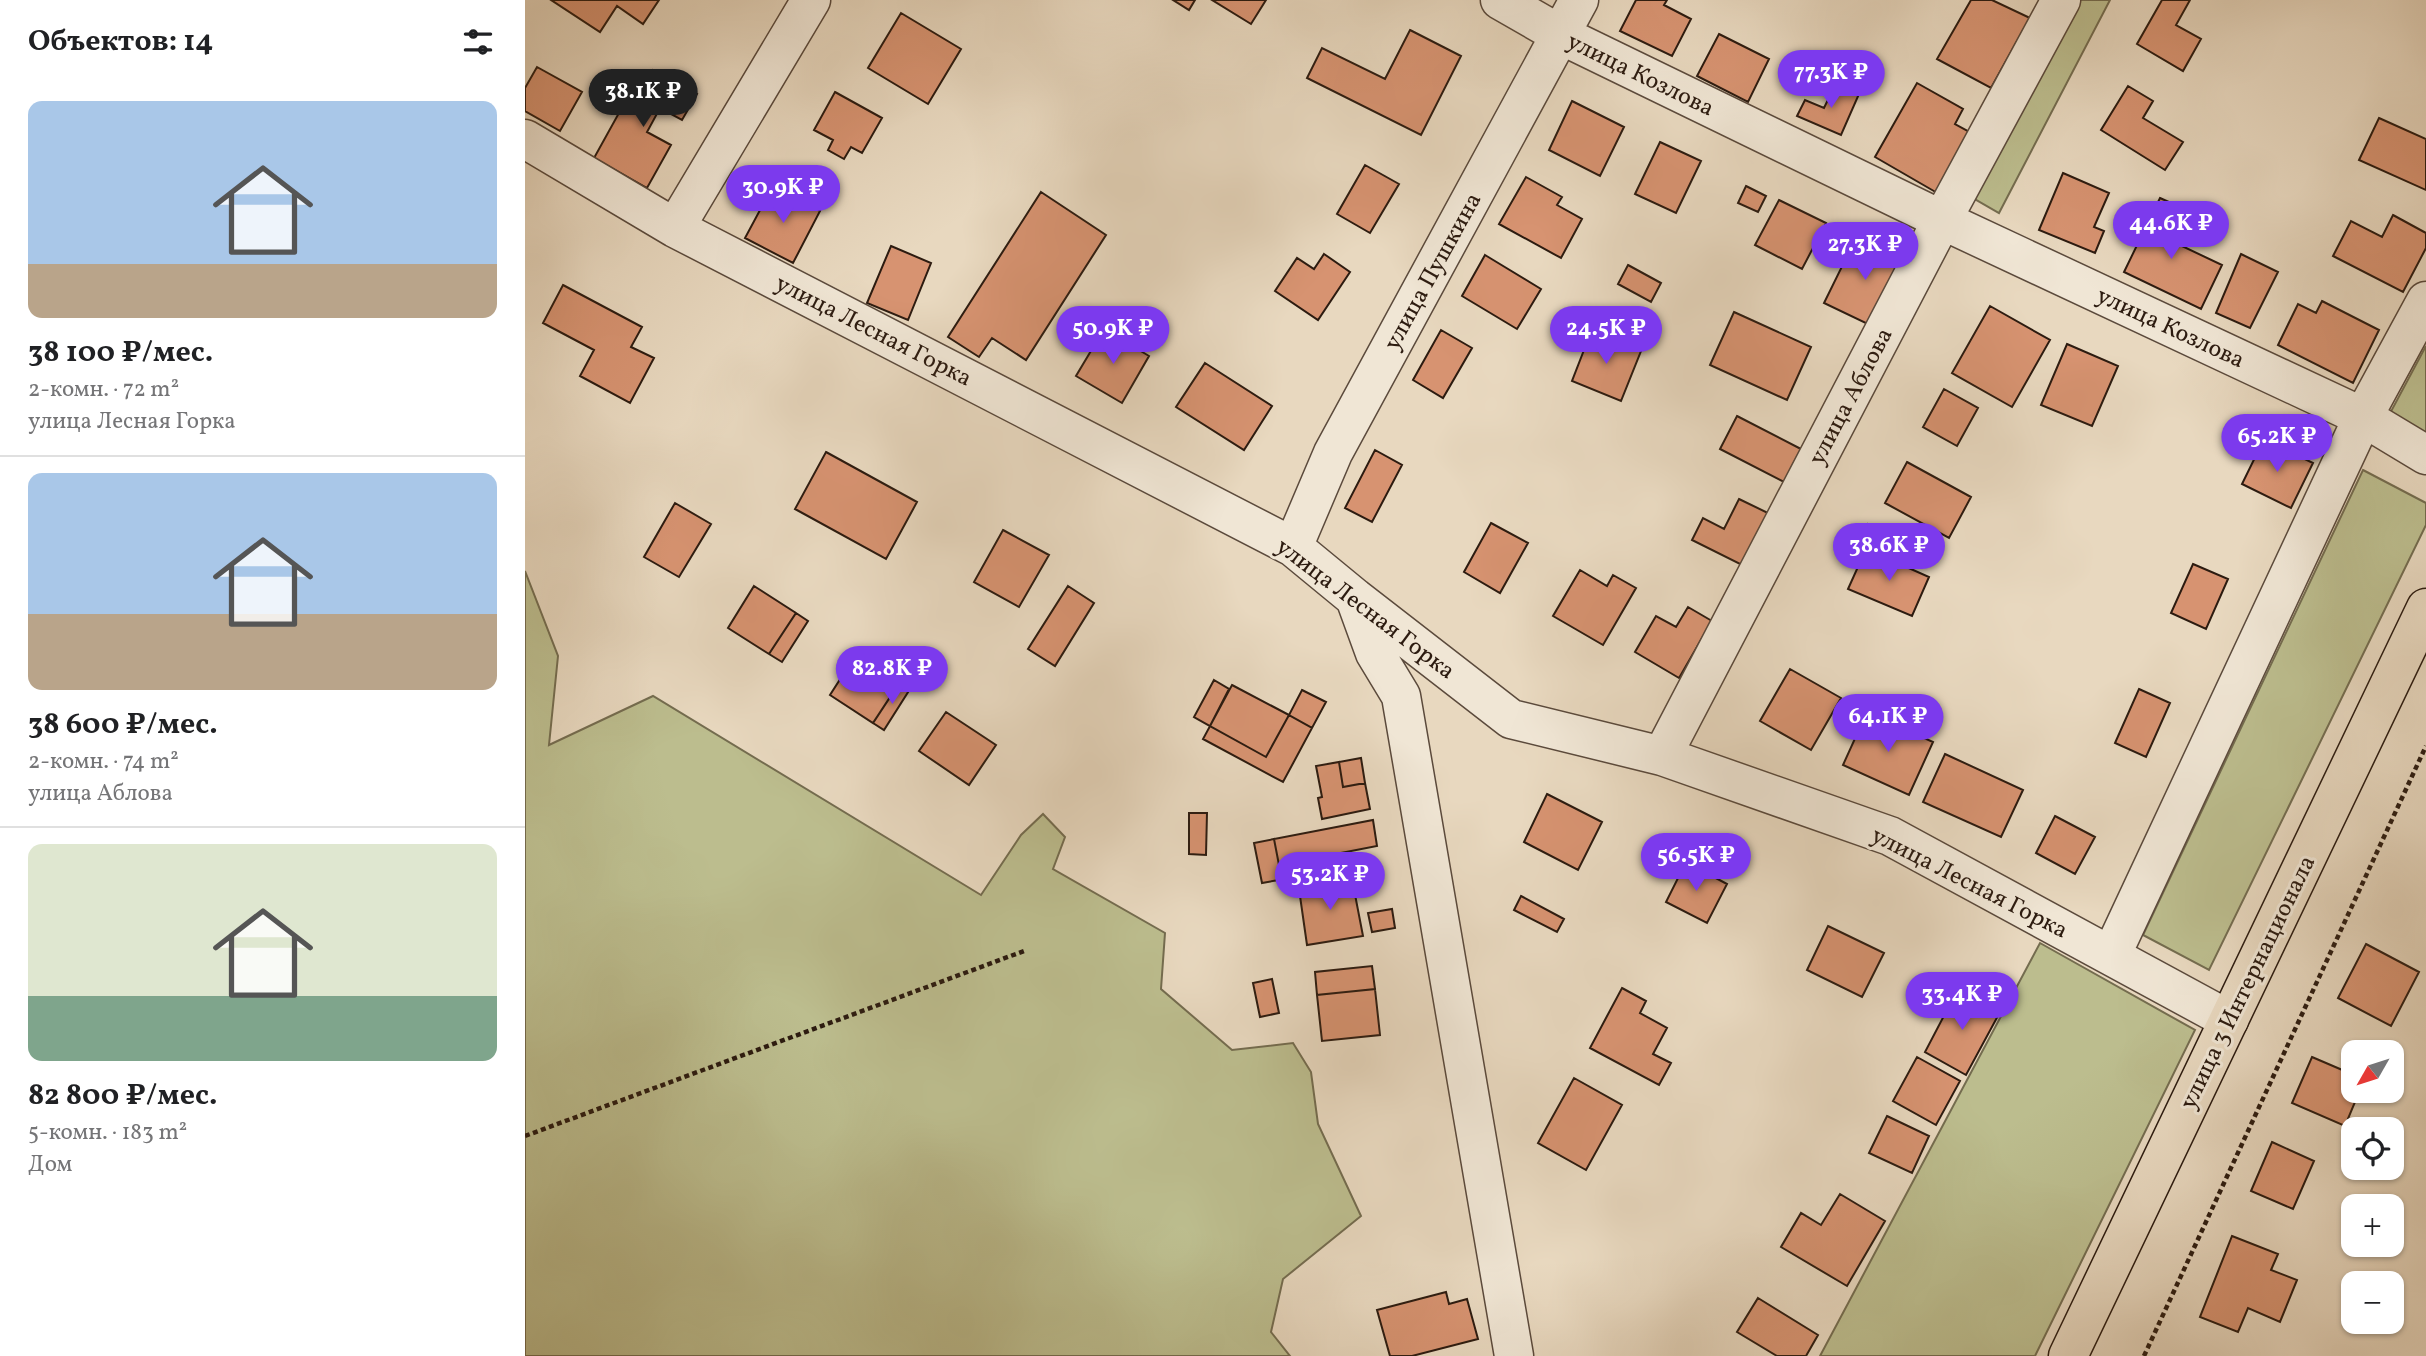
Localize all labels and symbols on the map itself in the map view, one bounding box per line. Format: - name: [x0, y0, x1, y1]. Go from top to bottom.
- street label: улица Козлова: [1561, 25, 1720, 126]
- pin: 77.3K ₽: [1766, 50, 1896, 110]
- pin: 38.1K ₽: [578, 69, 708, 129]
- pin: 30.9K ₽: [718, 166, 848, 225]
- street label: улица Пушкина: [1376, 187, 1491, 357]
- pin: 44.6K ₽: [2106, 202, 2236, 261]
- pin: 27.3K ₽: [1800, 222, 1930, 282]
- street label: улица Лесная Горка: [769, 267, 977, 396]
- street label: улица Козлова: [2090, 280, 2250, 378]
- pin: 50.9K ₽: [1048, 306, 1178, 366]
- pin: 24.5K ₽: [1541, 306, 1671, 366]
- street label: улица Аблова: [1801, 322, 1902, 472]
- pin: 65.2K ₽: [2212, 414, 2342, 474]
- pin: 38.6K ₽: [1824, 524, 1954, 583]
- street label: улица Лесная Горка: [1268, 531, 1462, 688]
- pin: 82.8K ₽: [827, 646, 957, 706]
- pin: 64.1K ₽: [1823, 694, 1953, 754]
- street label: улица Лесная Горка: [1865, 819, 2073, 948]
- pin: 56.5K ₽: [1631, 834, 1761, 893]
- street label: улица 3 Интернационала: [2172, 850, 2325, 1116]
- pin: 53.2K ₽: [1265, 852, 1395, 912]
- pin: 33.4K ₽: [1897, 972, 2027, 1032]
- north arrow: [2341, 1040, 2405, 1102]

